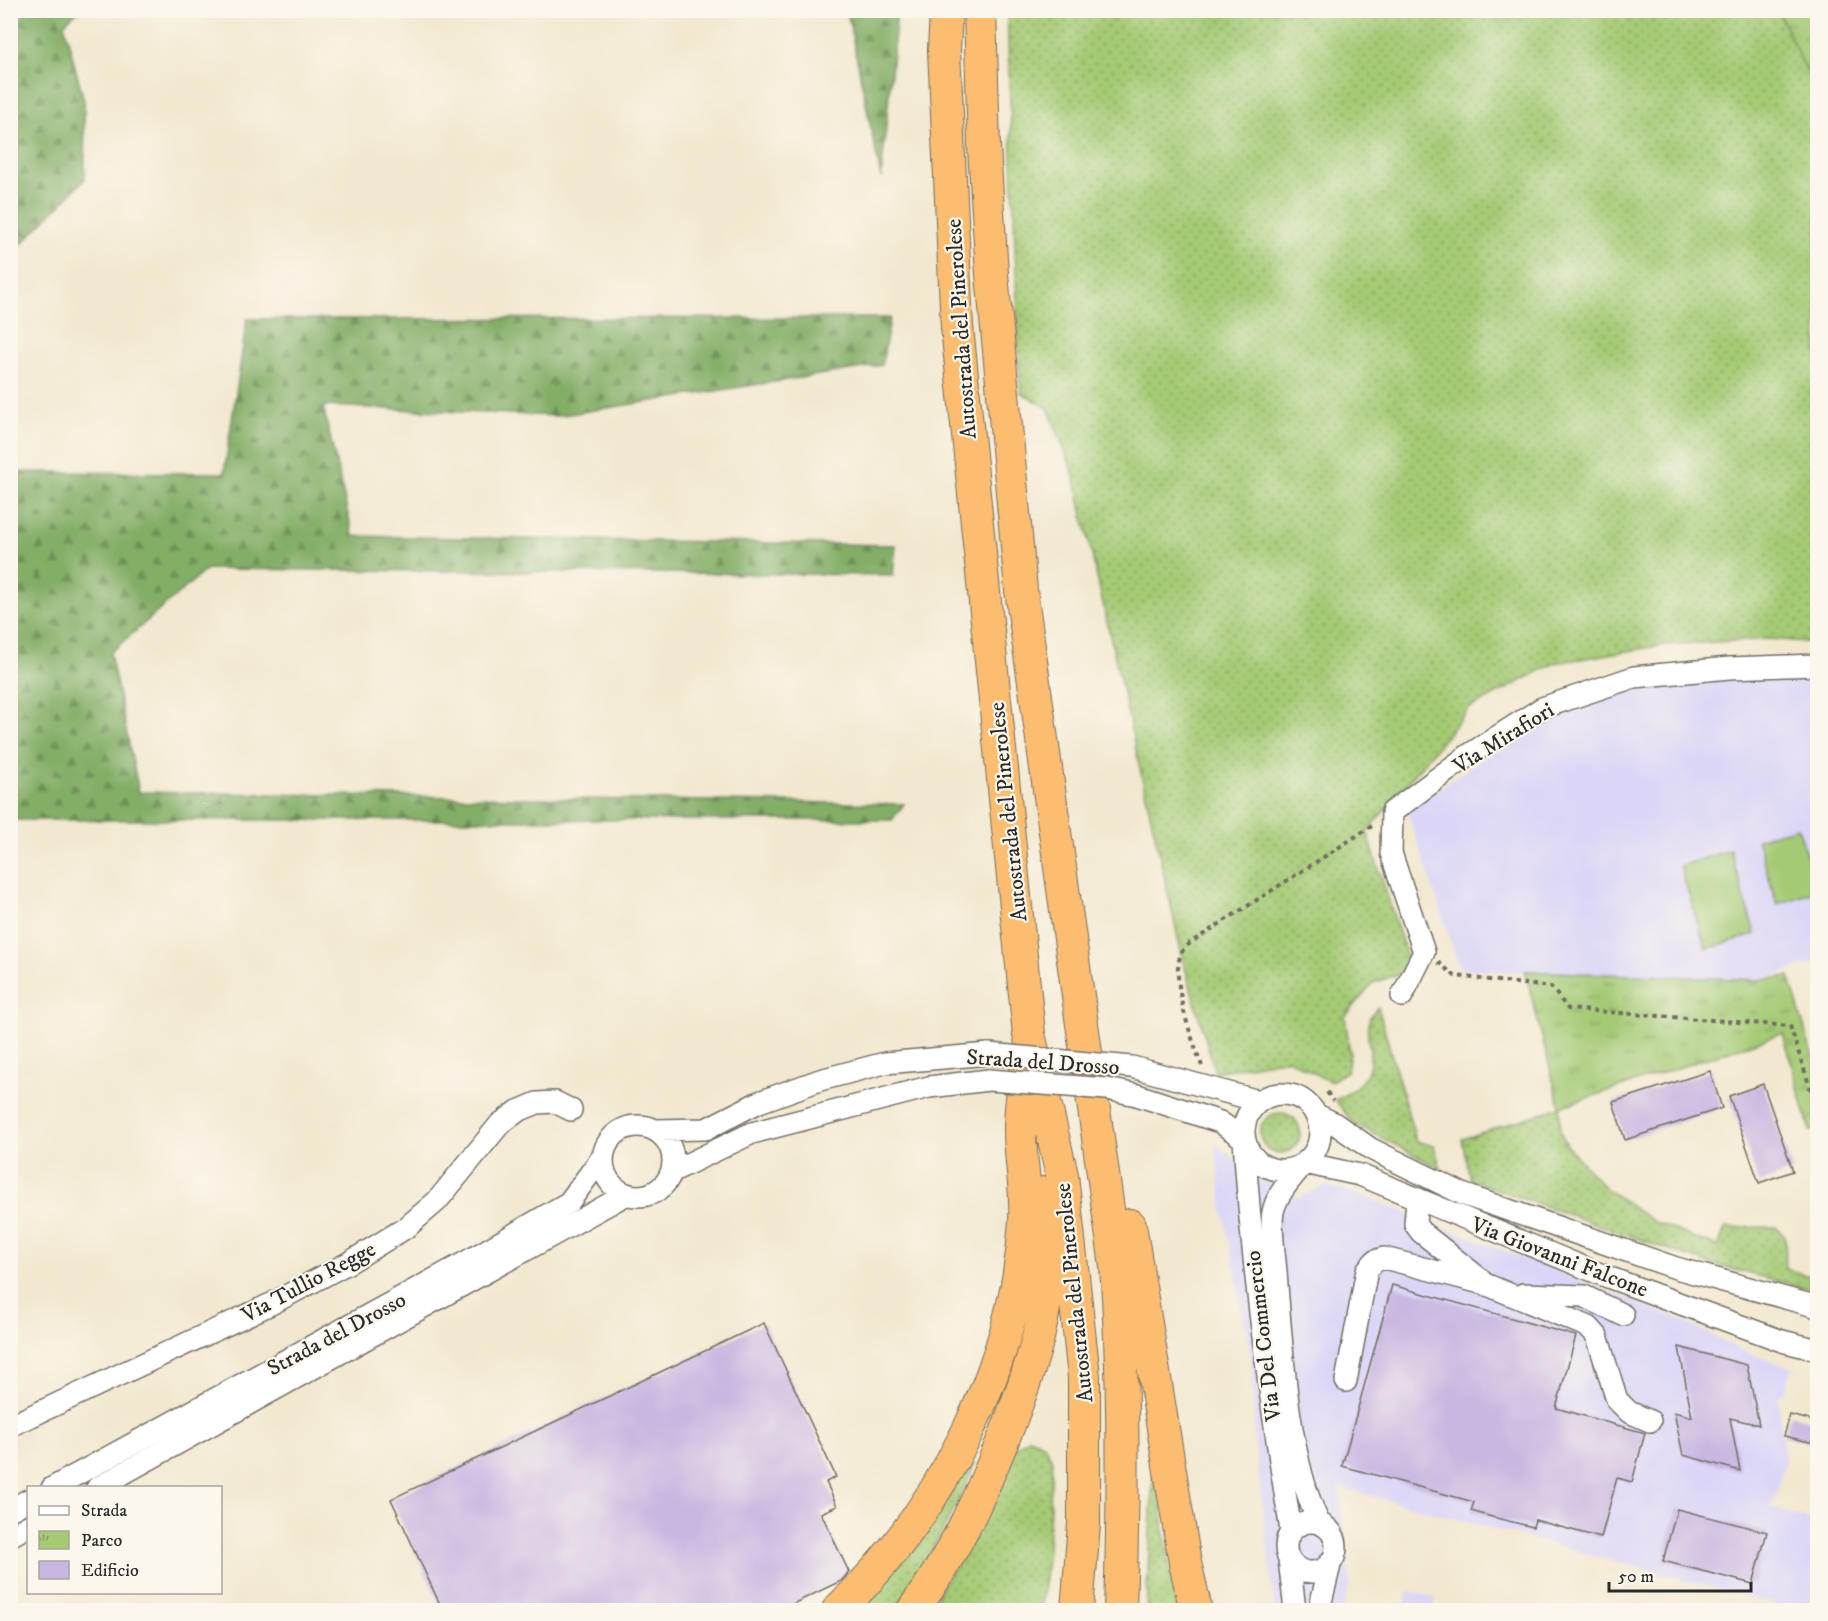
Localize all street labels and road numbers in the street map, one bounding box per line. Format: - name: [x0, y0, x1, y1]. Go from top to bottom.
- street label: Autostrada del Pinerolese: [940, 218, 983, 440]
- street label: Via Mirafiori: [1448, 697, 1559, 780]
- street label: Autostrada del Pinerolese: [984, 701, 1033, 923]
- street label: Strada del Drosso: [966, 1044, 1120, 1081]
- street label: Autostrada del Pinerolese: [1050, 1182, 1099, 1404]
- street label: Via Giovanni Falcone: [1466, 1211, 1652, 1304]
- street label: Via Tullio Regge: [236, 1236, 380, 1329]
- street label: Via Del Commercio: [1240, 1249, 1287, 1424]
- street label: Strada del Drosso: [263, 1286, 411, 1382]

